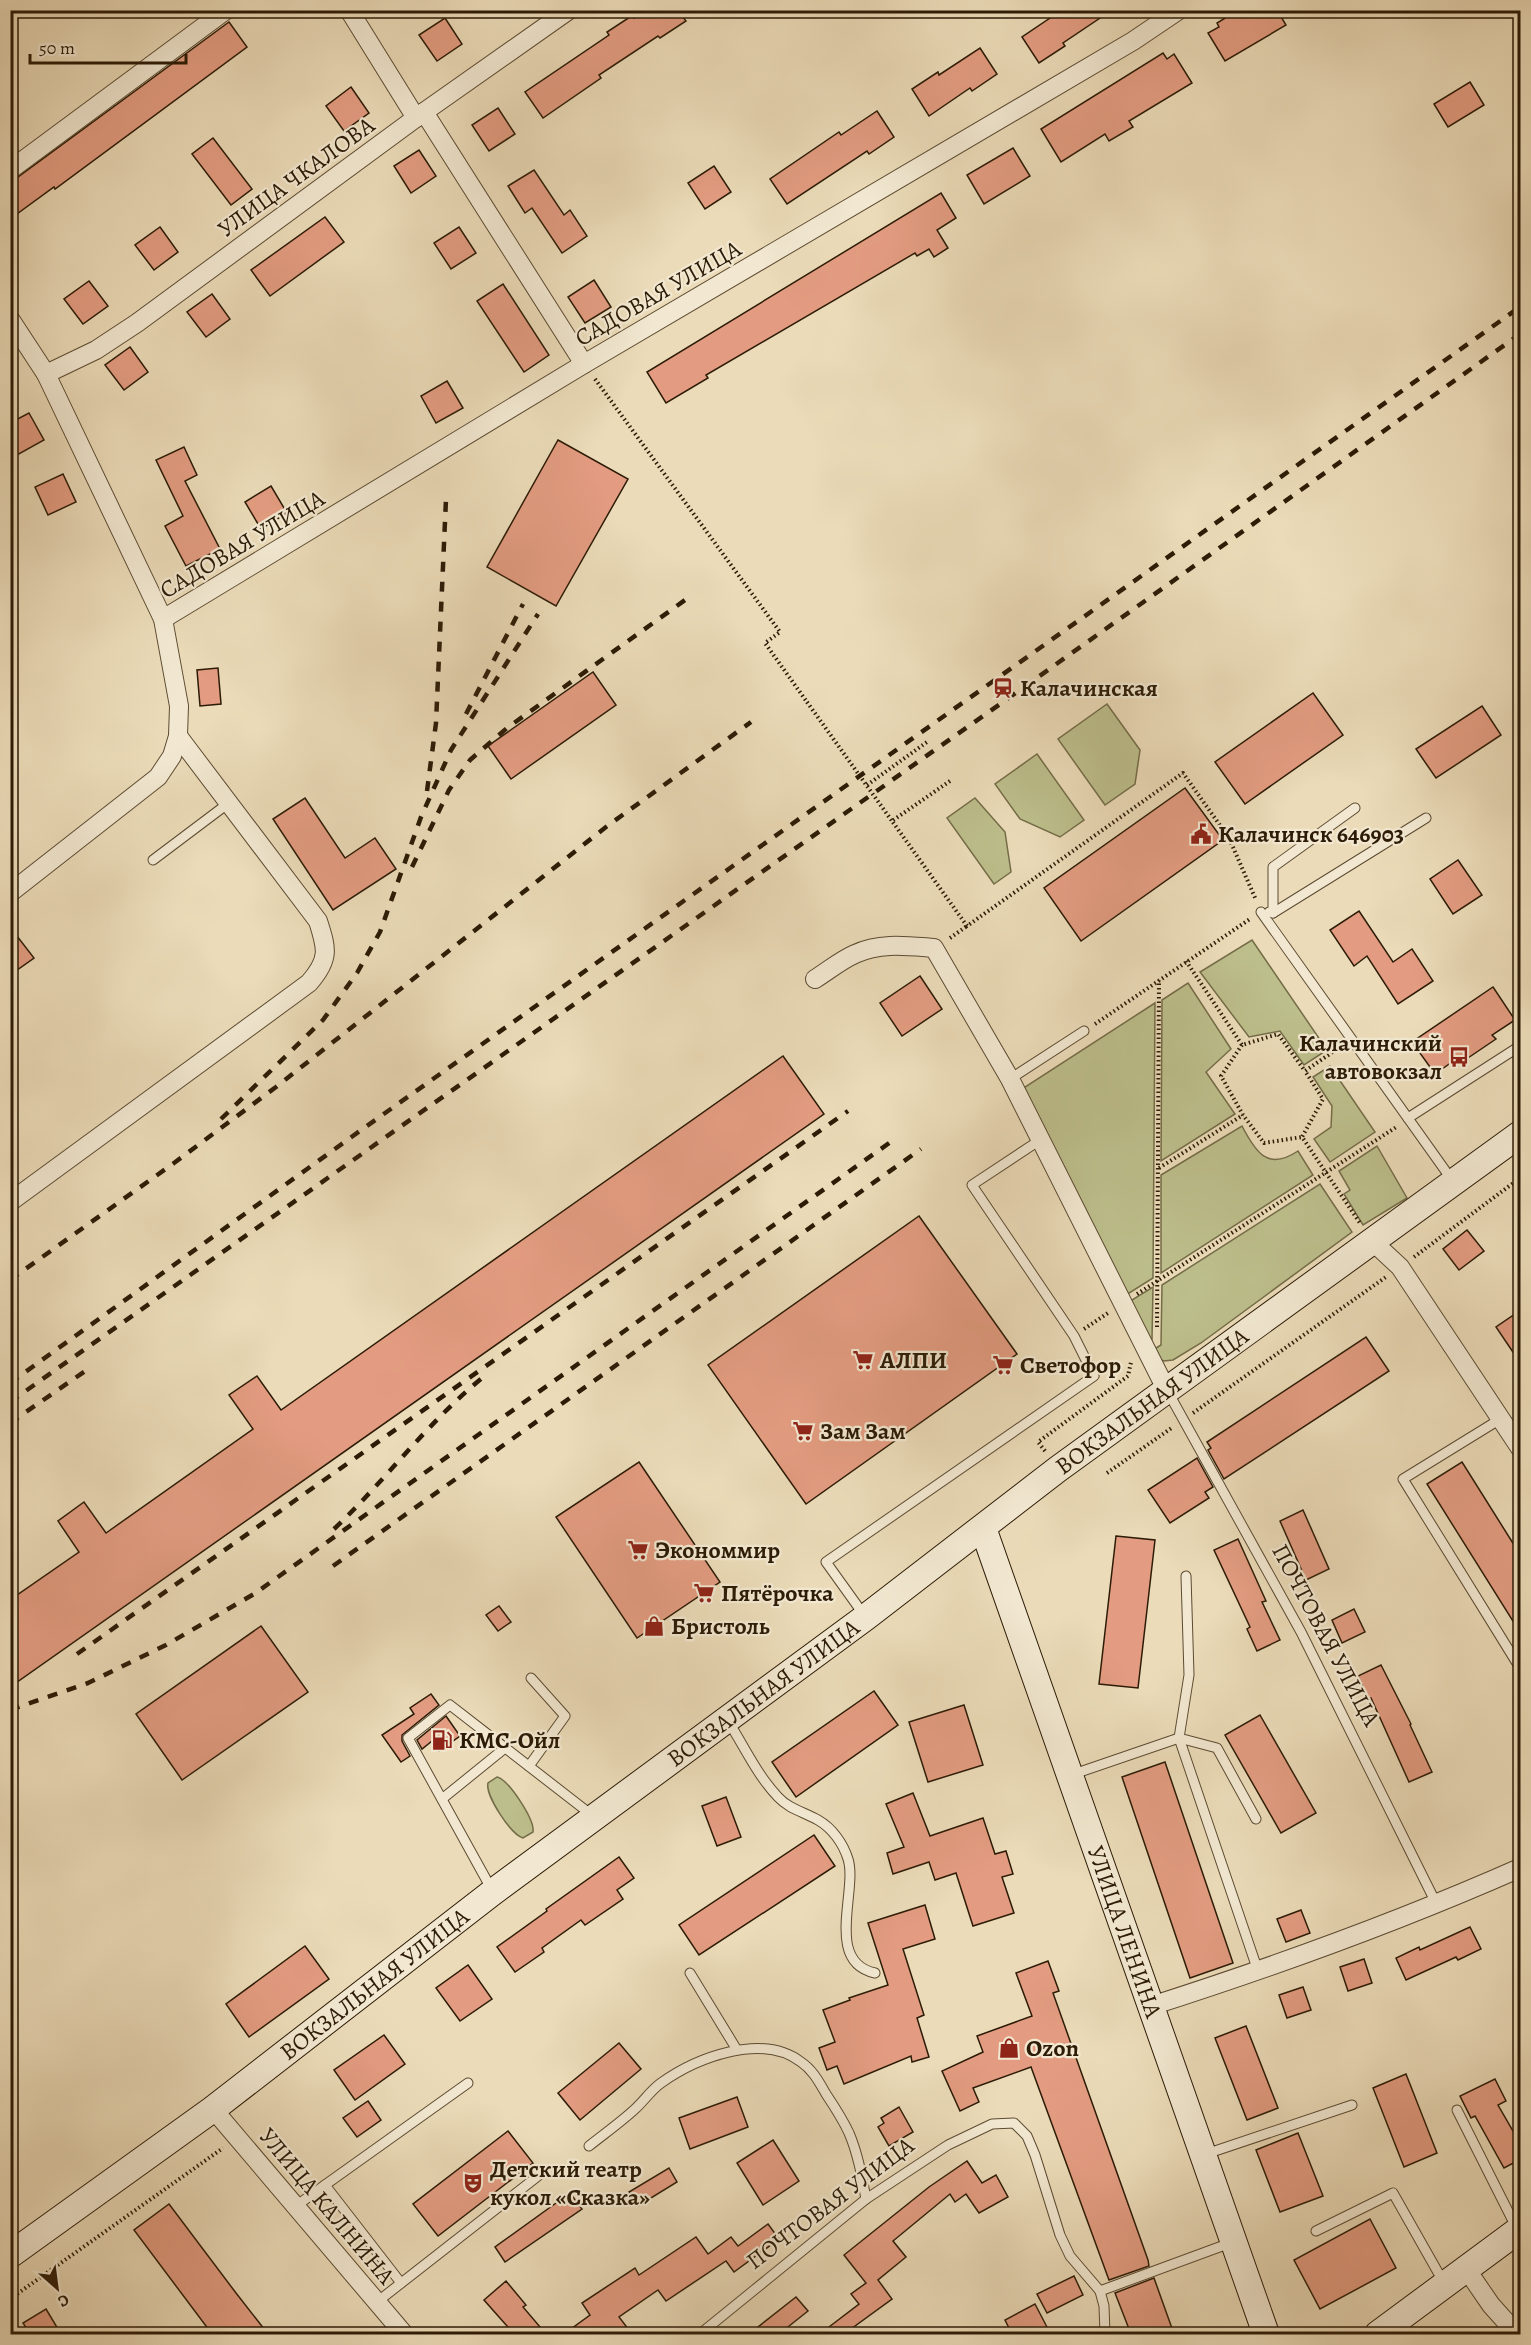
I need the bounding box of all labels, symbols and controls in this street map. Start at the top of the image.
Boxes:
scale bar [30,27,186,65]
text: 50 m [39,36,75,60]
street label: УЛИЦА ЧКАЛОВА [211,109,382,245]
street label: САДОВАЯ УЛИЦА [569,232,748,354]
street label: САДОВАЯ УЛИЦА [154,482,331,606]
place label: Калачинская [1020,672,1158,704]
station icon: Калачинская [991,676,1015,700]
place label: Калачинск 646903 [1218,818,1404,850]
public building icon: Калачинск 646903 [1189,822,1213,846]
place label: Калачинский автовокзал [1299,1027,1442,1087]
bus stop icon: Калачинский автовокзал [1447,1045,1471,1069]
street label: ВОКЗАЛЬНАЯ УЛИЦА [1049,1320,1256,1482]
place label: АЛПИ [879,1344,947,1376]
supermarket icon: АЛПИ [851,1348,875,1372]
place label: Светофор [1020,1349,1121,1381]
supermarket icon: Светофор [991,1353,1015,1377]
place label: Зам Зам [820,1415,906,1447]
supermarket icon: Зам Зам [791,1419,815,1443]
place label: Экономмир [655,1534,780,1566]
supermarket icon: Экономмир [626,1538,650,1562]
street label: ПОЧТОВАЯ УЛИЦА [1264,1538,1388,1733]
place label: Пятёрочка [721,1577,834,1609]
supermarket icon: Пятёрочка [692,1581,716,1605]
place label: Бристоль [671,1610,770,1642]
street label: ВОКЗАЛЬНАЯ УЛИЦА [661,1611,867,1774]
shop icon: Бристоль [642,1614,666,1638]
place label: КМС-Ойл [459,1724,560,1756]
fuel station icon: КМС-Ойл [430,1728,454,1752]
street label: УЛИЦА ЛЕНИНА [1080,1841,1170,2023]
street label: ВОКЗАЛЬНАЯ УЛИЦА [273,1900,476,2068]
place label: Ozon [1026,2032,1080,2064]
shop icon: Ozon [997,2036,1021,2060]
street label: УЛИЦА КАЛНИНА [252,2121,403,2292]
street label: ПОЧТОВАЯ УЛИЦА [740,2129,921,2277]
place label: Детский театр кукол «Сказка» [490,2153,650,2213]
theatre icon: Детский театр кукол «Сказка» [461,2171,485,2195]
north arrow [27,2258,87,2318]
text: С [54,2288,73,2312]

